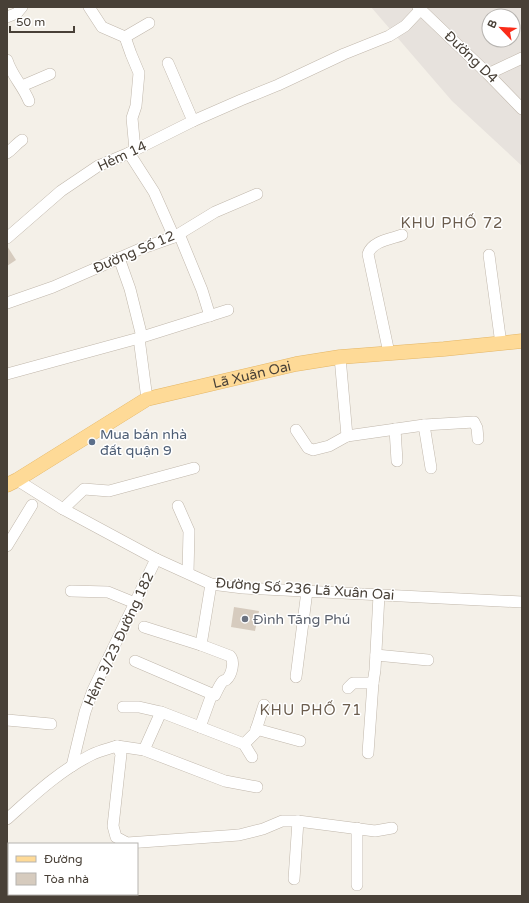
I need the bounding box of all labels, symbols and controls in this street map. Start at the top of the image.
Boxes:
scale bar [10,8,74,34]
north arrow [481,8,521,48]
text: 50 m [16,15,45,29]
text: B [485,17,500,30]
street label: Đường D4 [441,27,501,87]
street label: Hẻm 14 [95,137,150,175]
district label: KHU PHỐ 72 [401,213,503,232]
street label: Đường Số 12 [91,227,177,277]
street label: Lã Xuân Oai [211,357,293,392]
place label: Mua bán nhà đất quận 9 [100,426,187,459]
marker: Mua bán nhà đất quận 9 [87,437,97,447]
street label: Hẻm 3/23 Đường 182 [80,569,158,709]
street label: Đường Số 236 Lã Xuân Oai [215,574,395,604]
place label: Đình Tăng Phú [253,611,350,628]
marker: Đình Tăng Phú [240,614,250,624]
district label: KHU PHỐ 71 [260,700,362,719]
legend [8,843,138,895]
text: Đường [44,852,83,866]
text: Tòa nhà [44,872,89,886]

